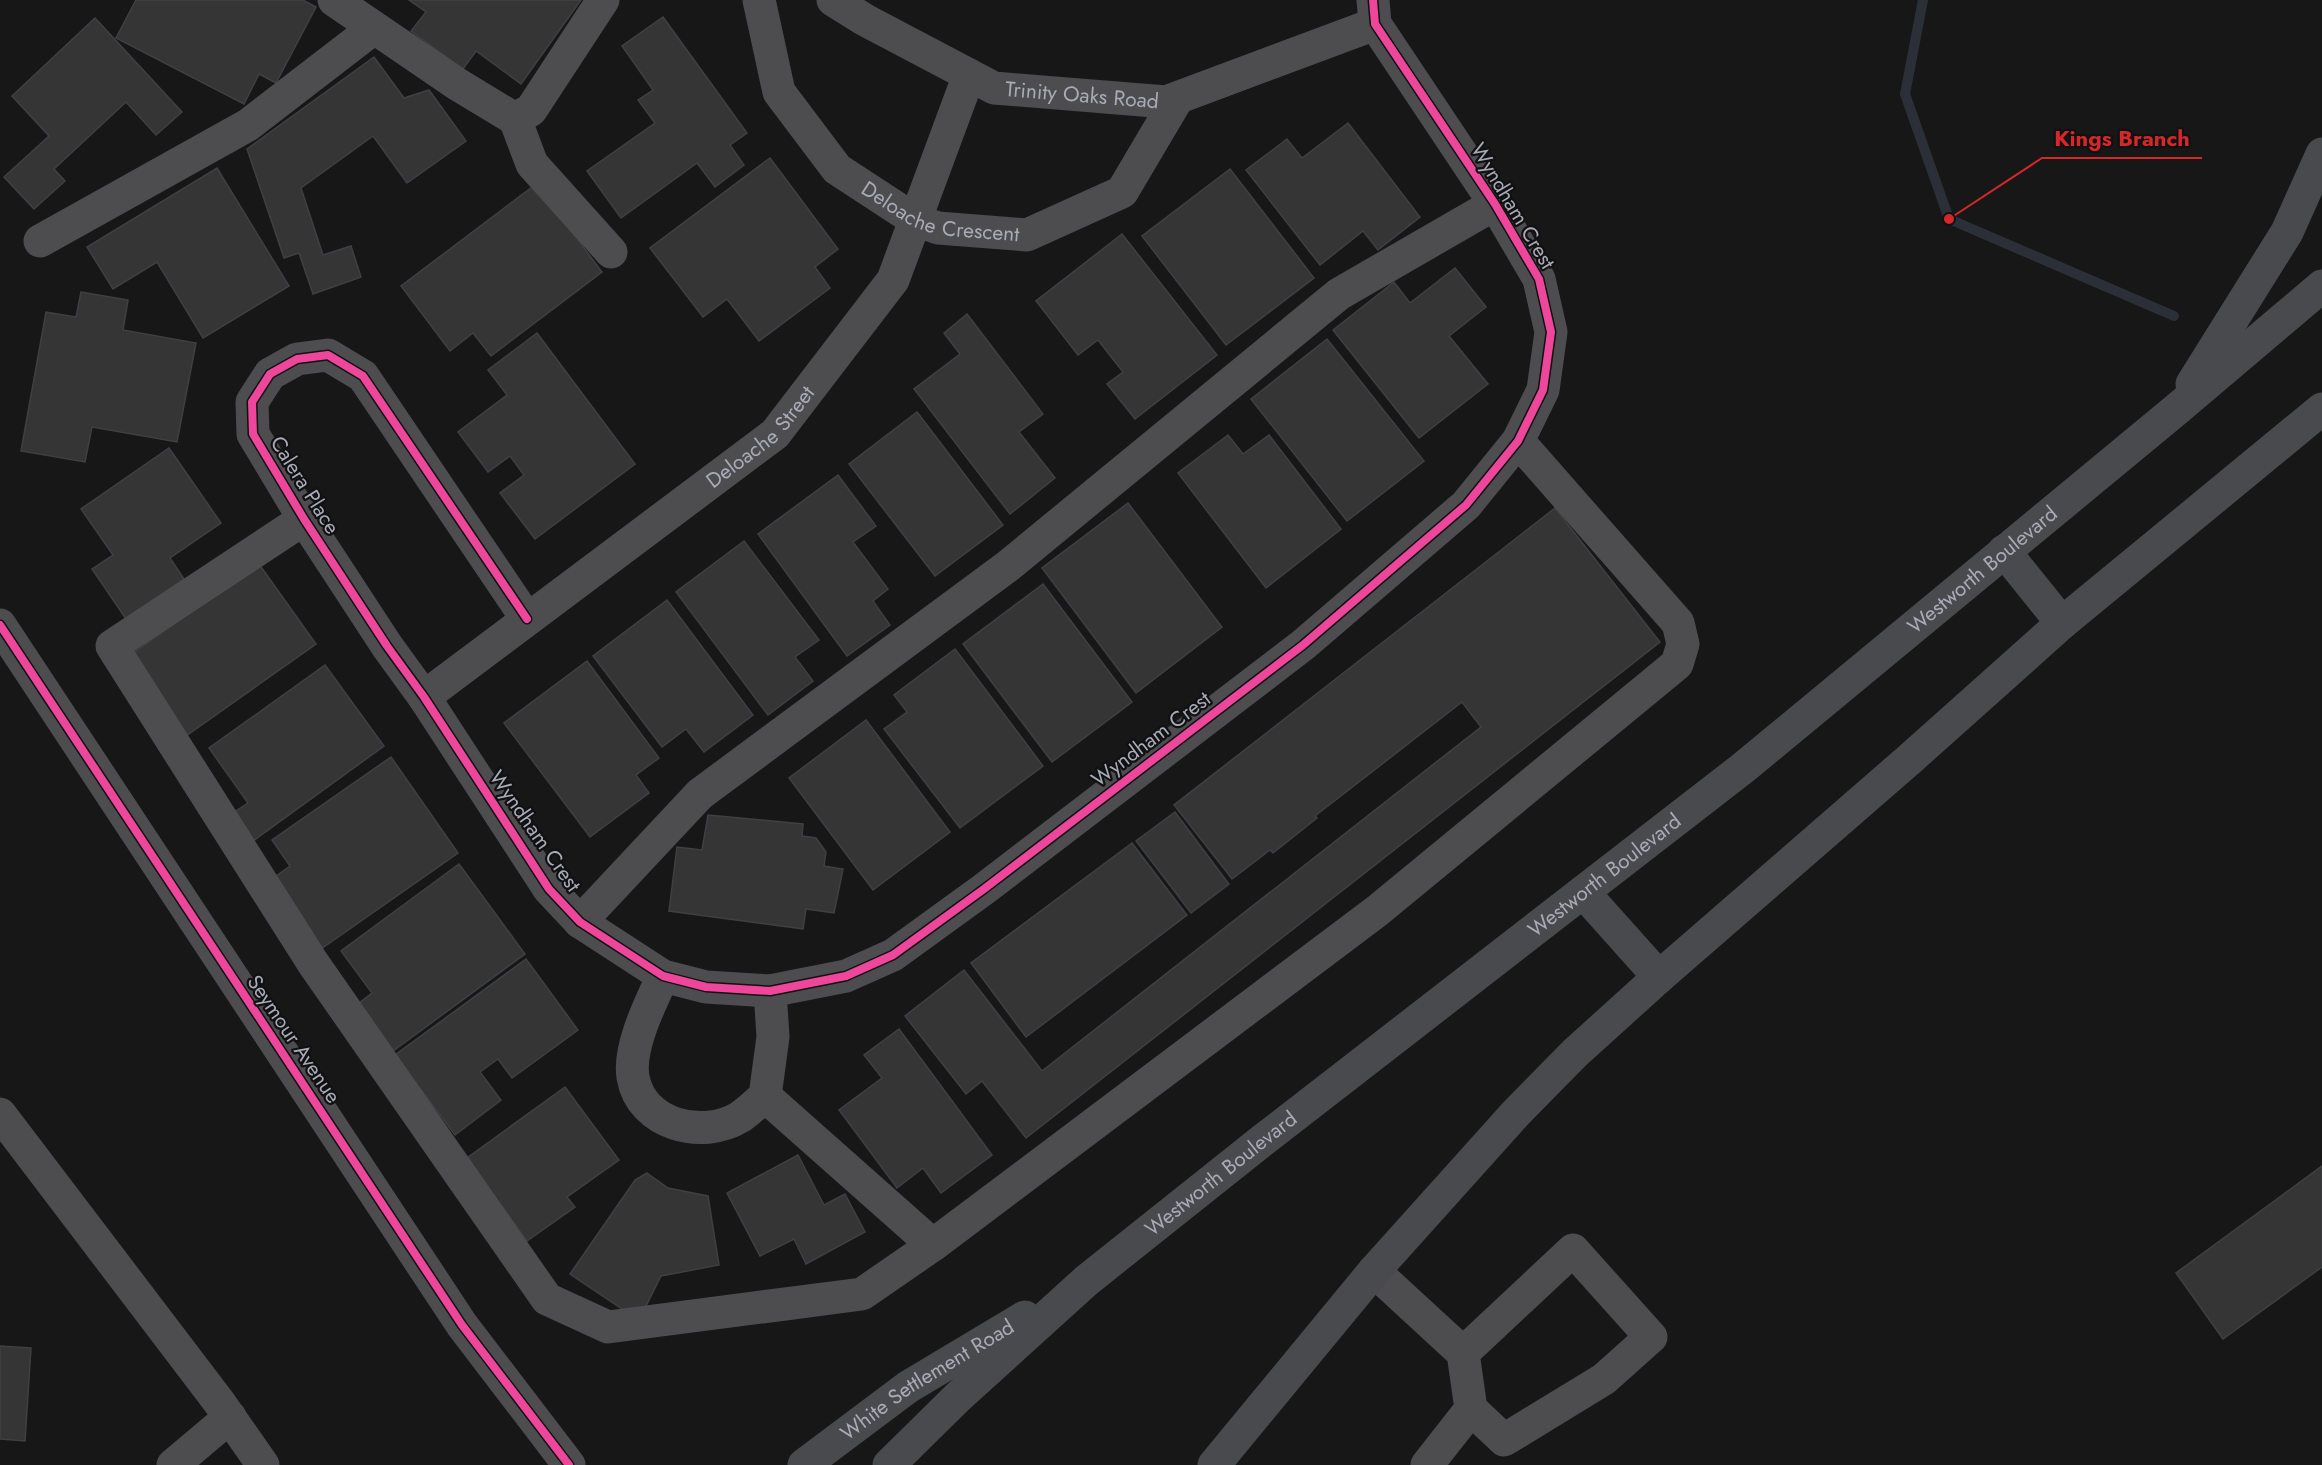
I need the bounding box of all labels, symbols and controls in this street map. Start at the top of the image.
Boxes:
street label: Trinity Oaks Road [1004,74,1160,116]
callout: Kings Branch [2042,118,2202,158]
text: Kings Branch [2054,122,2190,154]
street label: Wyndham Crest [1463,137,1563,275]
street label: Deloache Crescent [855,174,1020,249]
street label: Deloache Street [700,379,822,496]
street label: Calera Place [263,430,347,540]
street label: Westworth Boulevard [1901,499,2064,641]
street label: Wyndham Crest [1085,684,1217,794]
street label: Wyndham Crest [482,764,588,898]
street label: Westworth Boulevard [1522,806,1687,944]
street label: Seymour Avenue [240,969,348,1109]
street label: Westworth Boulevard [1139,1104,1303,1243]
street label: White Settlement Road [834,1312,1020,1448]

